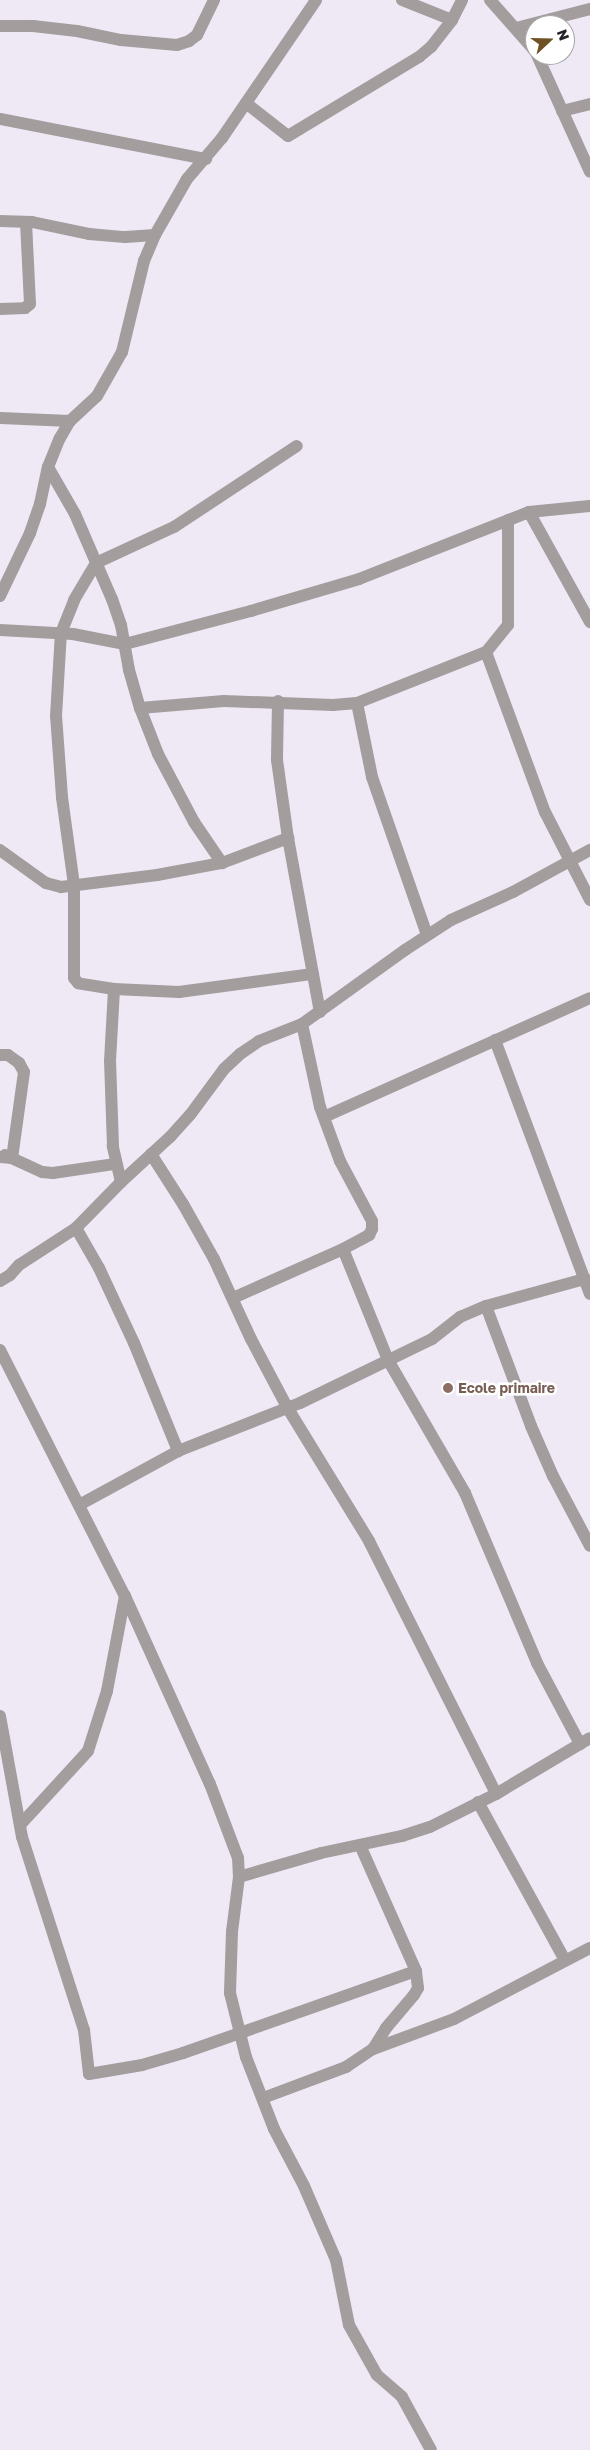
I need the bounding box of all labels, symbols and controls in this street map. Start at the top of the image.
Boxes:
north arrow [525,15,575,65]
text: N [554,27,573,43]
place label: Ecole primaire [458,1380,555,1396]
marker: Ecole primaire [442,1382,454,1394]

